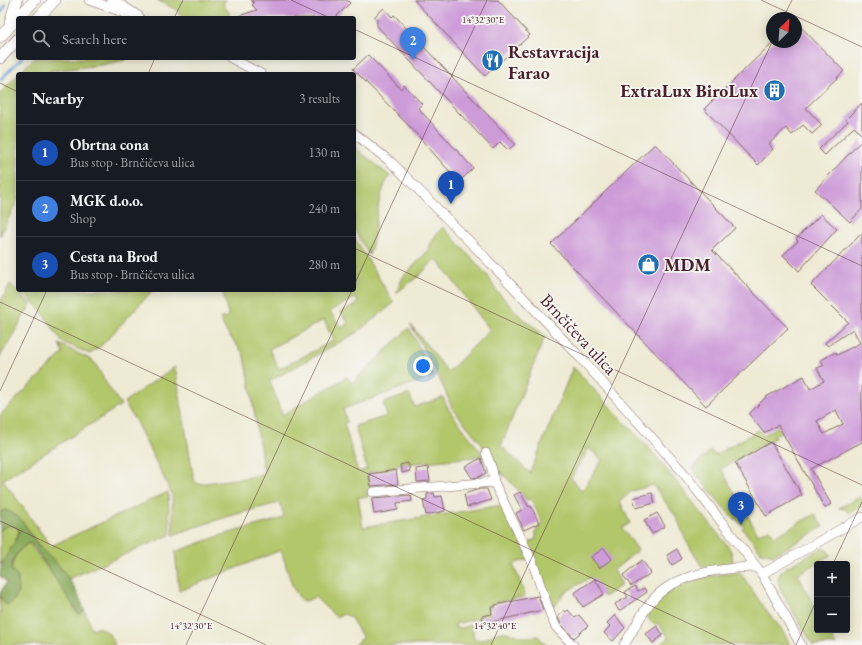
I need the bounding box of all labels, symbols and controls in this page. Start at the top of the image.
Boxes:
north arrow [766,12,802,48]
text: 14°32'30"E [462,13,505,26]
search box [16,16,356,60]
icon: search [30,27,52,49]
pin: 2 [400,27,426,60]
text: Search here [62,29,127,48]
place label: Restavracija Farao [508,40,599,84]
restaurant icon: Restavracija Farao [480,48,506,74]
building icon: ExtraLux BiroLux [761,77,787,103]
place label: ExtraLux BiroLux [620,79,758,102]
text: Nearby [32,87,84,109]
text: 3 results [299,90,340,107]
text: Obrtna cona [70,135,149,154]
text: 1 [42,144,48,161]
text: 130 m [309,144,340,161]
text: Bus stop · Brnčičeva ulica [70,154,195,171]
pin: 1 [438,171,464,204]
text: MGK d.o.o. [70,191,143,210]
text: 2 [42,200,48,217]
text: 240 m [309,200,340,217]
text: Shop [70,210,96,227]
text: Cesta na Brod [70,247,158,266]
shop icon: MDM [635,251,661,277]
place label: MDM [664,253,711,276]
text: 3 [42,256,48,273]
text: 280 m [309,256,340,273]
text: Bus stop · Brnčičeva ulica [70,266,195,283]
street label: Brnčičeva ulica [536,289,623,380]
your location [413,356,433,376]
pin: 3 [728,492,754,525]
map controls [814,561,850,633]
button: + [814,561,850,597]
button: − [814,597,850,633]
text: 14°32'30"E [170,619,213,632]
text: 14°32'40"E [474,619,517,632]

